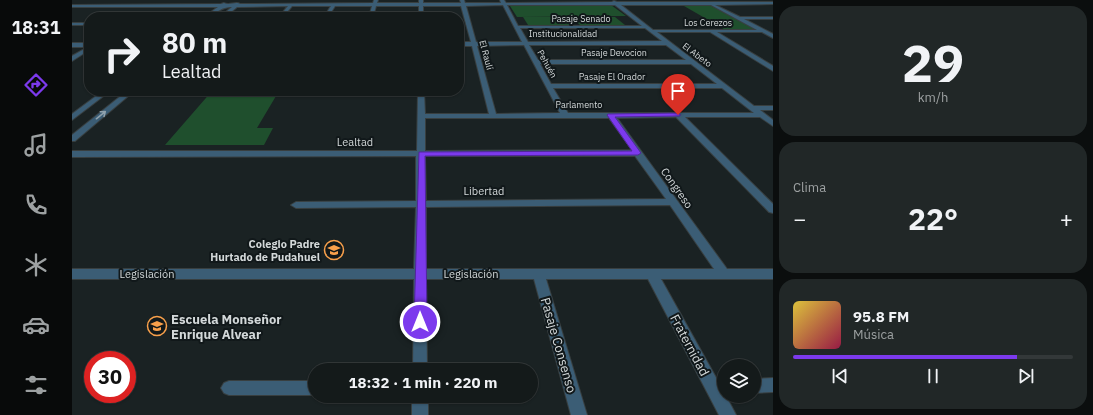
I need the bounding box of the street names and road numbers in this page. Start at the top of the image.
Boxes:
street label: Pasaje Senado [551,13,611,24]
street label: Los Cerezos [684,17,732,28]
street label: Institucionalidad [529,28,597,39]
street label: El Raulí [477,39,496,72]
street label: El Abeto [680,40,714,69]
street label: Pasaje Devocion [581,47,647,58]
street label: Pehuén [535,48,560,80]
street label: Pasaje El Orador [579,71,646,82]
street label: Parlamento [556,99,602,110]
street label: Lealtad [337,135,373,149]
street label: Congreso [658,165,696,211]
street label: Libertad [464,184,504,198]
street label: Legislación [120,267,174,281]
street label: Legislación [444,267,498,281]
street label: Pasaje Consenso [537,295,580,395]
street label: Fraternidad [666,311,713,379]

